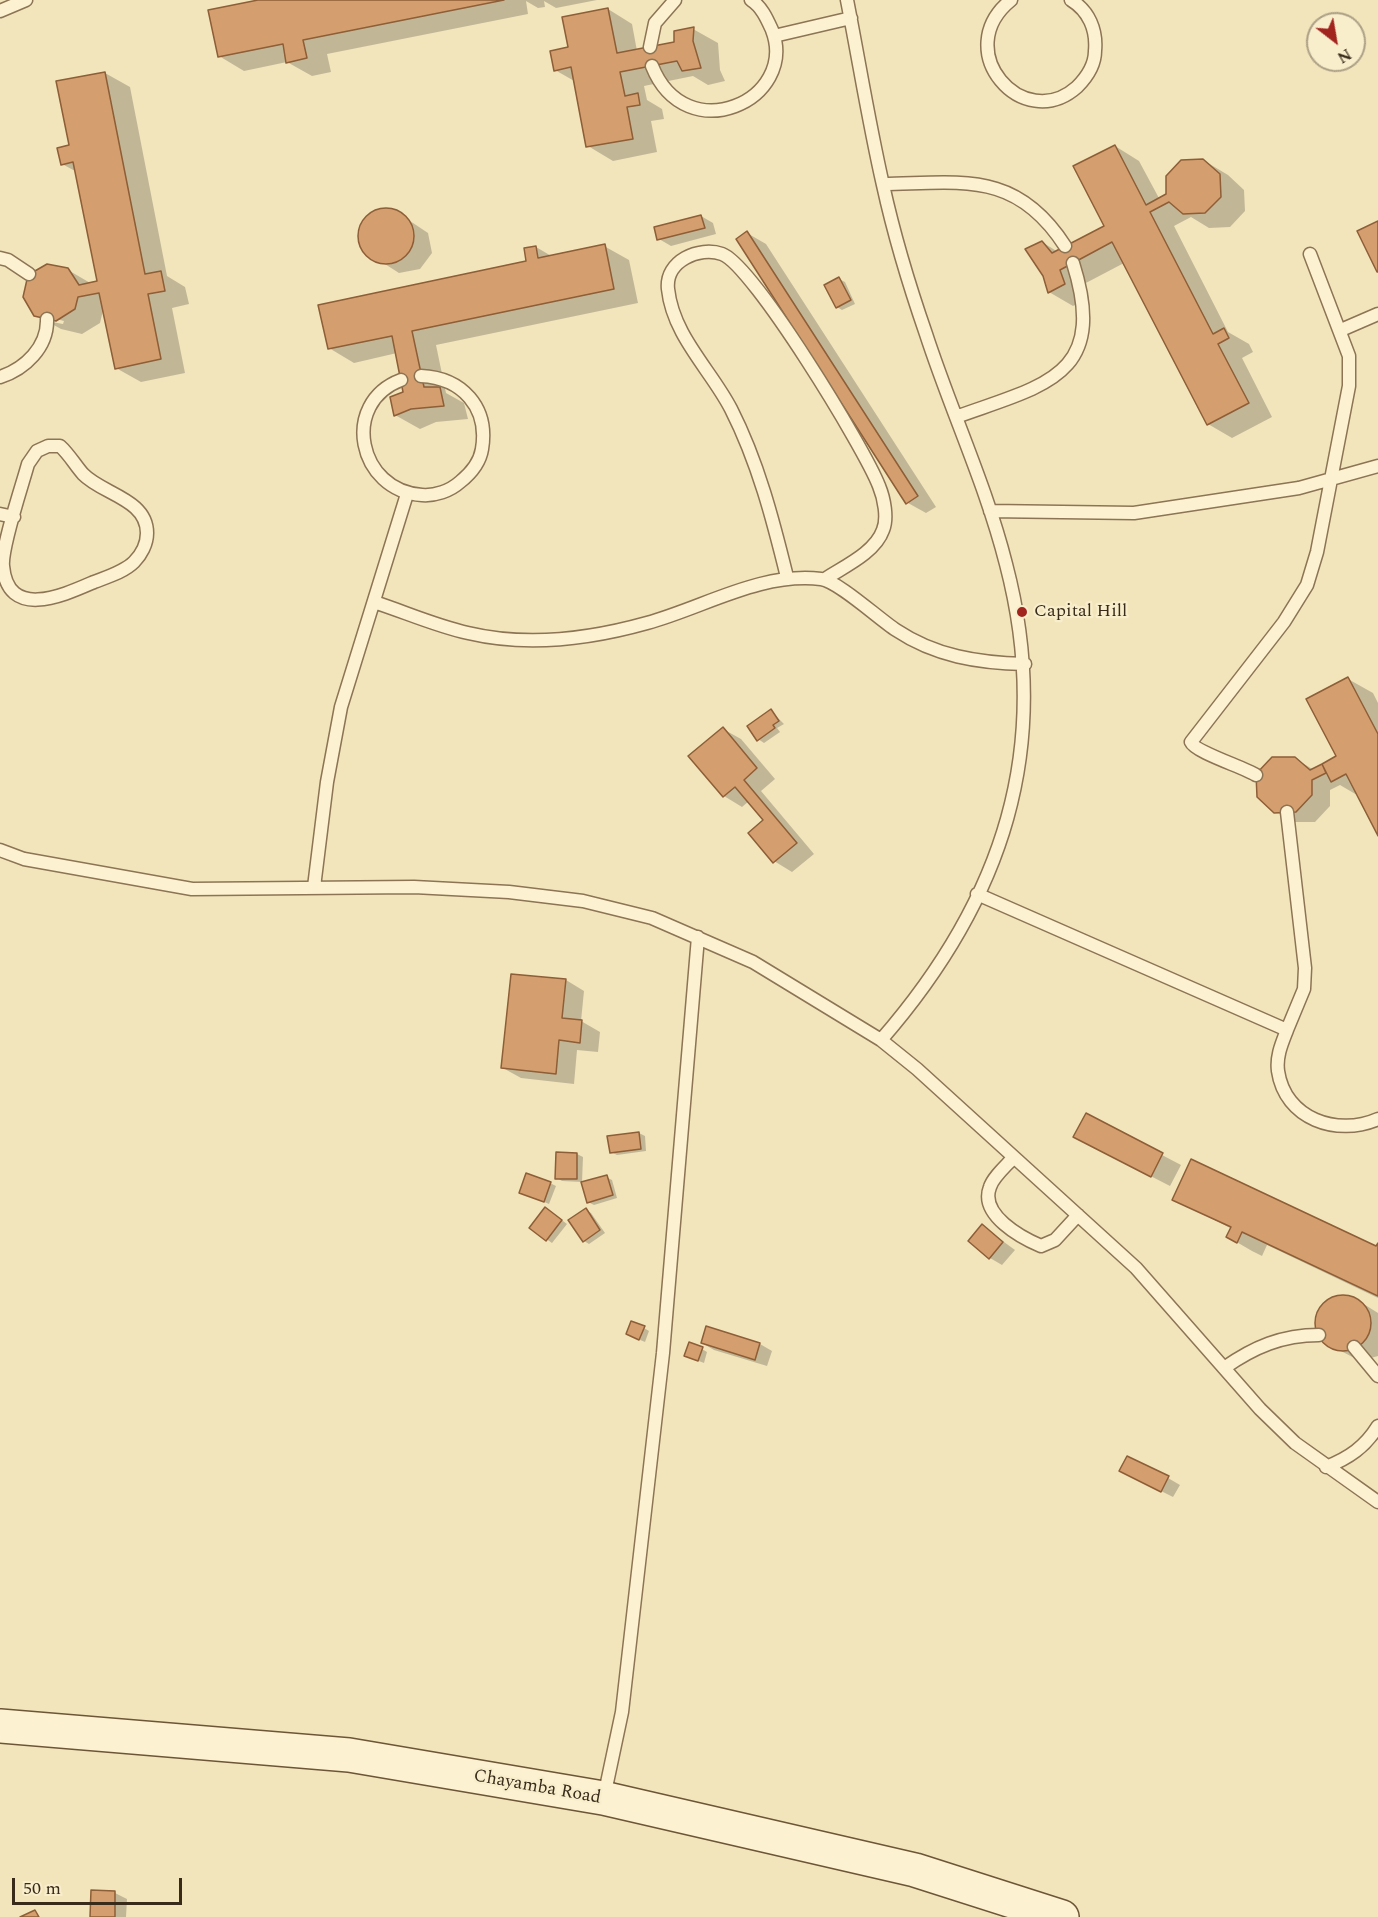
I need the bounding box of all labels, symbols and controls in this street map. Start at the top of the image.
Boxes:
north arrow [1306,12,1366,72]
text: N [1332,42,1356,69]
place label: Capital Hill [1034,601,1127,623]
marker: Capital Hill [1015,605,1029,619]
street label: Chayamba Road [472,1766,602,1810]
scale bar [15,1866,184,1904]
text: 50 m [23,1875,61,1902]

